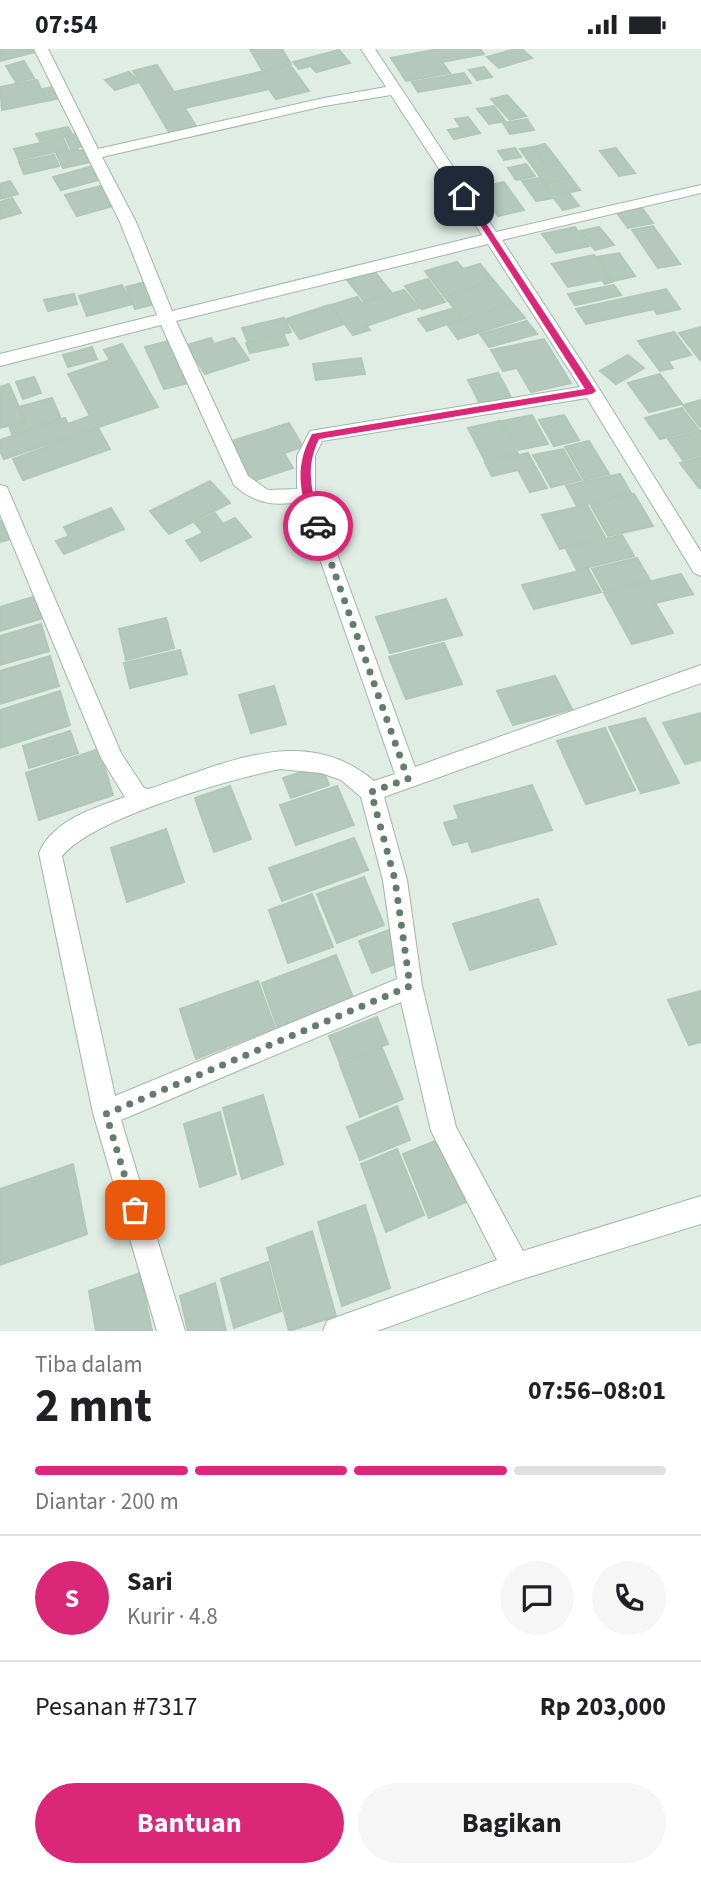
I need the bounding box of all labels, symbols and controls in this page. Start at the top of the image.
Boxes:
text: 07:54 [35,6,98,43]
pin [434,166,494,226]
icon: home [445,177,483,215]
courier [283,491,353,561]
icon: car [299,507,337,545]
pin [105,1180,165,1240]
icon: bag [116,1191,154,1229]
text: Tiba dalam [35,1348,142,1381]
text: 07:56–08:01 [528,1372,666,1409]
text: 2 mnt [35,1374,152,1439]
text: Diantar · 200 m [35,1485,179,1518]
button: chat [500,1561,574,1635]
button: phone [592,1561,666,1635]
text: Sari [127,1563,173,1600]
text: S [65,1580,79,1617]
text: Kurir · 4.8 [127,1600,218,1633]
text: Pesanan #7317 [35,1688,197,1725]
text: Rp 203,000 [540,1688,666,1725]
button: Bantuan [35,1783,344,1863]
button: Bagikan [358,1783,666,1863]

